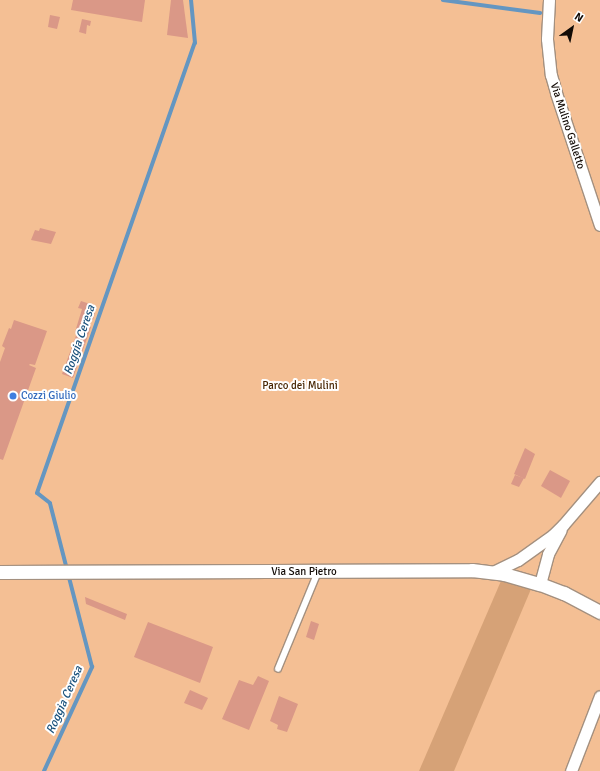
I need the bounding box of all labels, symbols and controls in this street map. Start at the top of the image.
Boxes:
north arrow [552,8,592,48]
text: N [572,10,586,25]
street label: Via Mulino Galletto [547,81,587,171]
water label: Roggia Ceresa [61,303,99,377]
park label: Parco dei Mulini [262,379,338,393]
place label: Cozzi Giulio [21,389,76,403]
marker: Cozzi Giulio [8,391,18,401]
street label: Via San Pietro [271,565,337,579]
water label: Roggia Ceresa [44,664,86,736]

